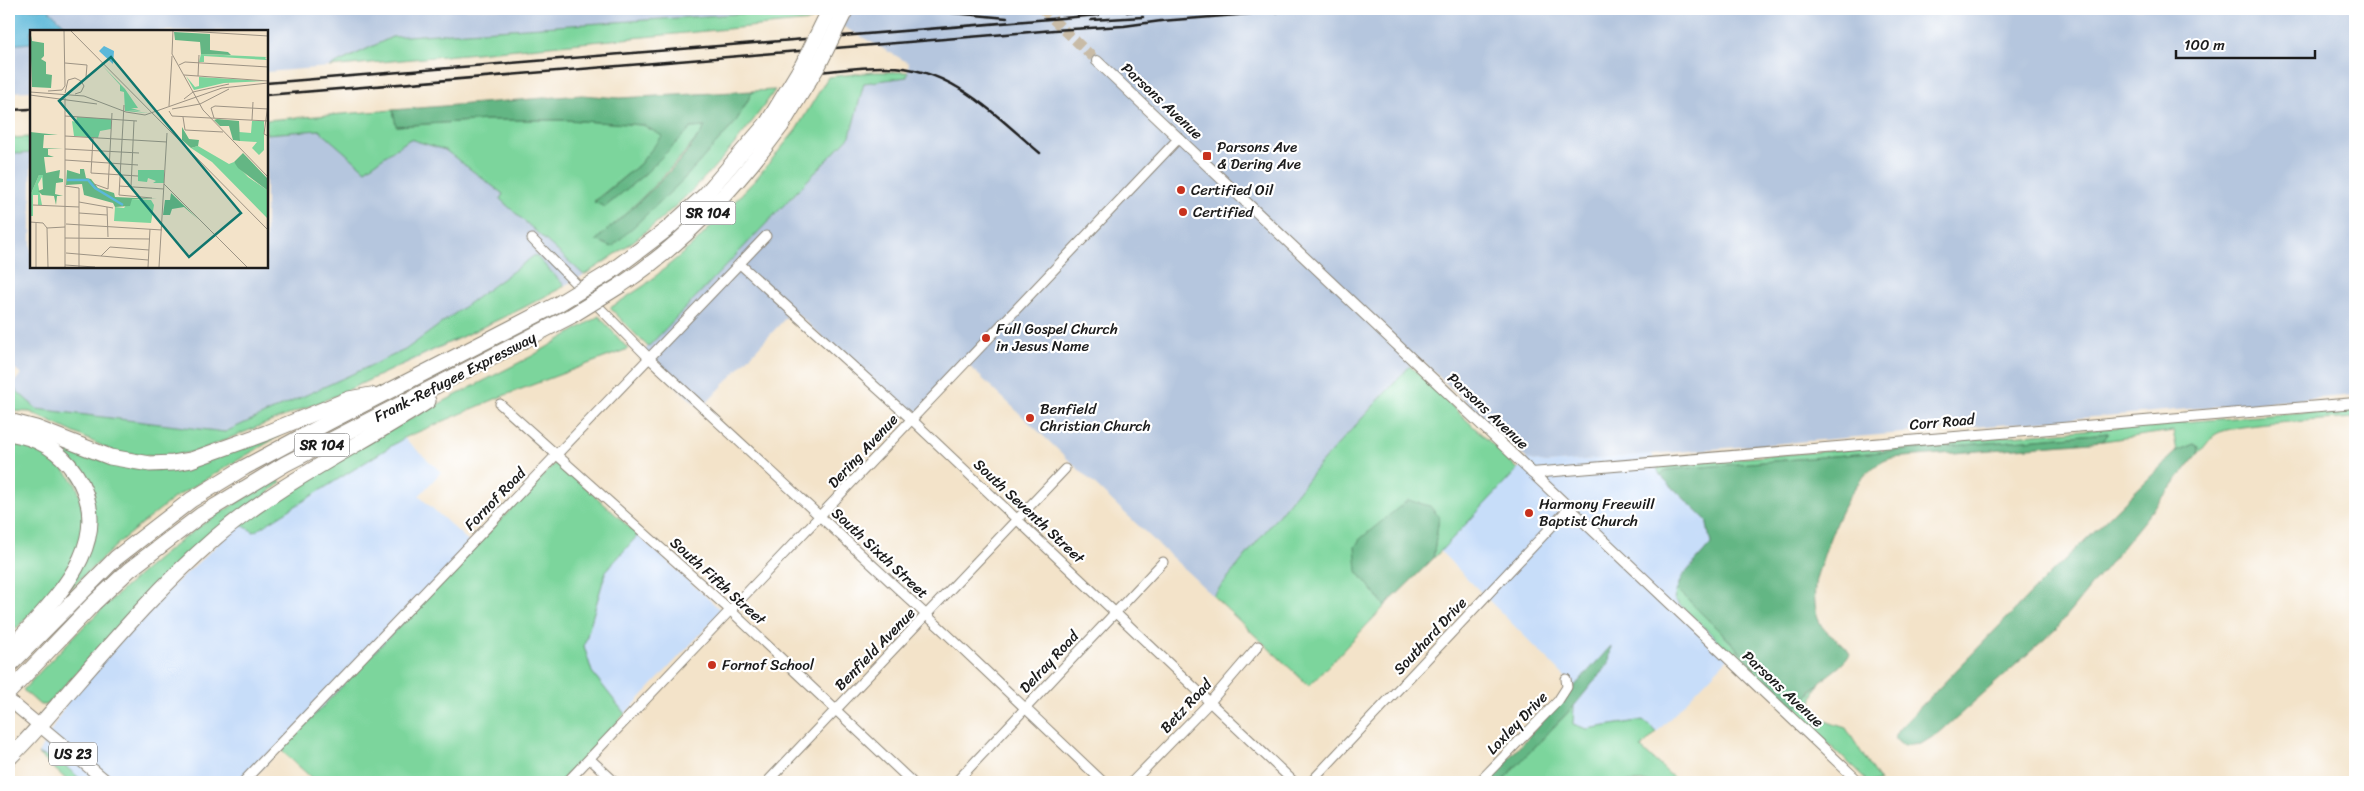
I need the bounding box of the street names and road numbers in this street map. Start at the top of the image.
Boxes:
street label: Parsons Avenue [1115,56,1209,146]
road number: SR 104 [680,202,736,224]
street label: Frank-Refugee Expressway [369,325,541,429]
street label: Parsons Avenue [1441,366,1535,456]
street label: Corr Road [1908,406,1977,438]
street label: Dering Avenue [821,407,905,494]
road number: SR 104 [294,434,350,456]
street label: South Seventh Street [967,452,1091,571]
street label: Fornof Road [458,460,533,537]
street label: South Sixth Street [825,501,935,605]
street label: South Fifth Street [664,530,773,632]
street label: Southard Drive [1387,591,1473,681]
street label: Benfield Avenue [828,601,922,697]
street label: Delray Road [1013,624,1086,699]
street label: Parsons Avenue [1736,644,1830,734]
street label: Betz Road [1154,672,1219,739]
street label: Loxley Drive [1480,685,1554,761]
road number: US 23 [49,742,97,766]

